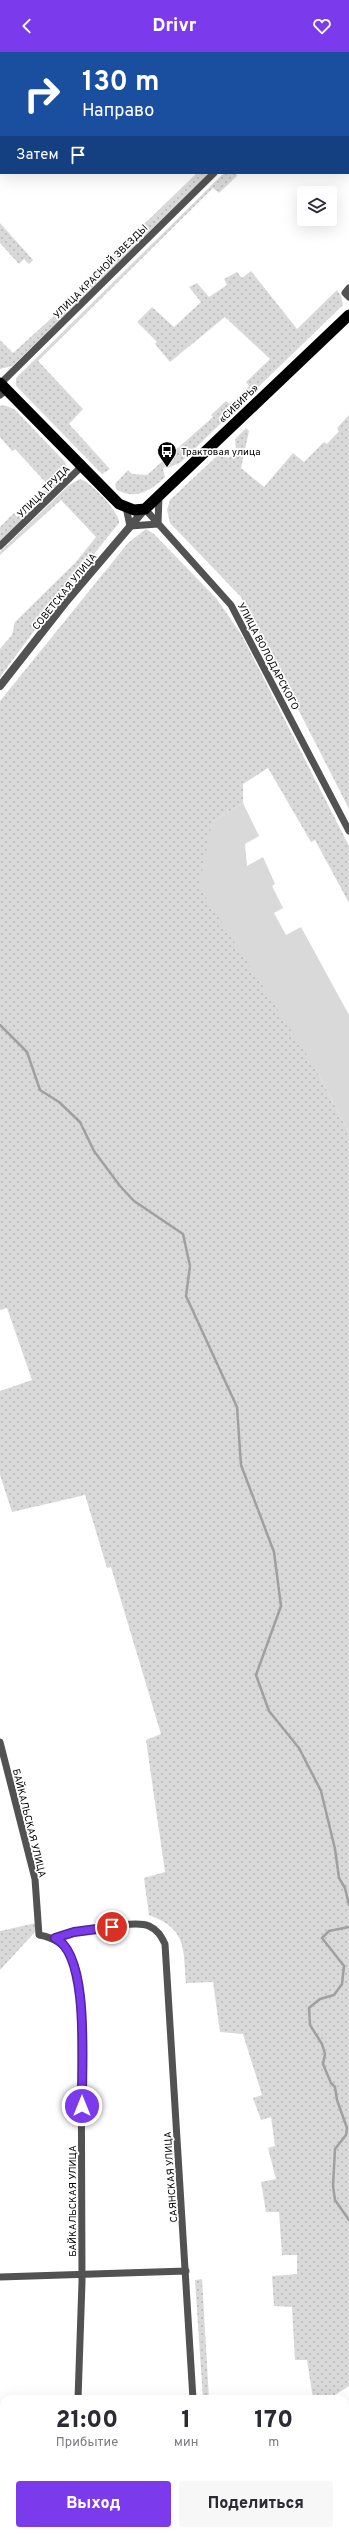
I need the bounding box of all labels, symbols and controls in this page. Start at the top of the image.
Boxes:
icon: back [16,15,38,37]
text: Drivr [153,15,196,38]
icon: heart [311,15,333,37]
text: 130 m [82,65,160,101]
icon: right [16,68,68,120]
text: Направо [82,100,154,123]
icon: arrive [67,144,89,166]
text: Затем [16,146,59,165]
map controls [297,186,337,226]
button: layers [297,186,337,226]
street label: УЛИЦА КРАСНОЙ ЗВЕЗДЫ [51,222,151,322]
street label: «СИБИРЬ» [216,382,262,426]
bus stop icon: Трактовая улица [156,440,178,468]
place label: Трактовая улица [181,446,261,459]
street label: УЛИЦА ТРУДА [15,463,73,521]
street label: СОВЕТСКАЯ УЛИЦА [30,551,100,633]
street label: УЛИЦА ВОЛОДАРСКОГО [234,601,301,713]
street label: БАЙКАЛЬСКАЯ УЛИЦА [9,1768,48,1879]
pin [95,1910,129,1944]
icon: arrive [101,1916,123,1938]
position arrow [61,2085,103,2127]
street label: САЯНСКАЯ УЛИЦА [162,2131,181,2223]
street label: БАЙКАЛЬСКАЯ УЛИЦА [67,2145,80,2257]
text: 21:00 [56,2406,118,2436]
text: 1 [181,2406,191,2436]
text: 170 [254,2406,293,2436]
text: Прибытие [56,2435,118,2451]
text: мин [174,2435,198,2451]
text: m [268,2435,279,2451]
button: Выход [16,2481,171,2527]
button: Поделиться [179,2481,333,2527]

